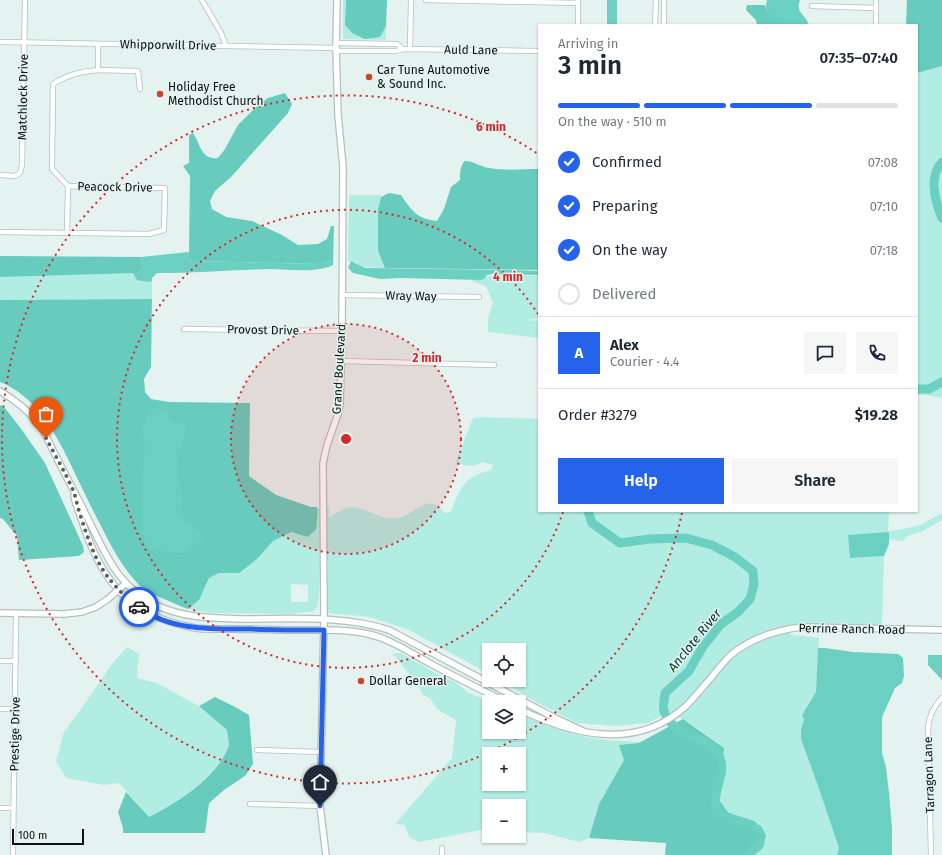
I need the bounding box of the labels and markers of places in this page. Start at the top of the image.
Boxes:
place label: Car Tune Automotive & Sound Inc. [377,63,490,91]
marker: Car Tune Automotive & Sound Inc. [364,72,374,82]
place label: Holiday Free Methodist Church [168,80,264,108]
marker: Holiday Free Methodist Church [155,89,165,99]
pin [29,397,63,438]
centre of rings [339,432,353,446]
place label: Dollar General [369,674,447,688]
marker: Dollar General [356,676,366,686]
pin [303,765,337,806]

